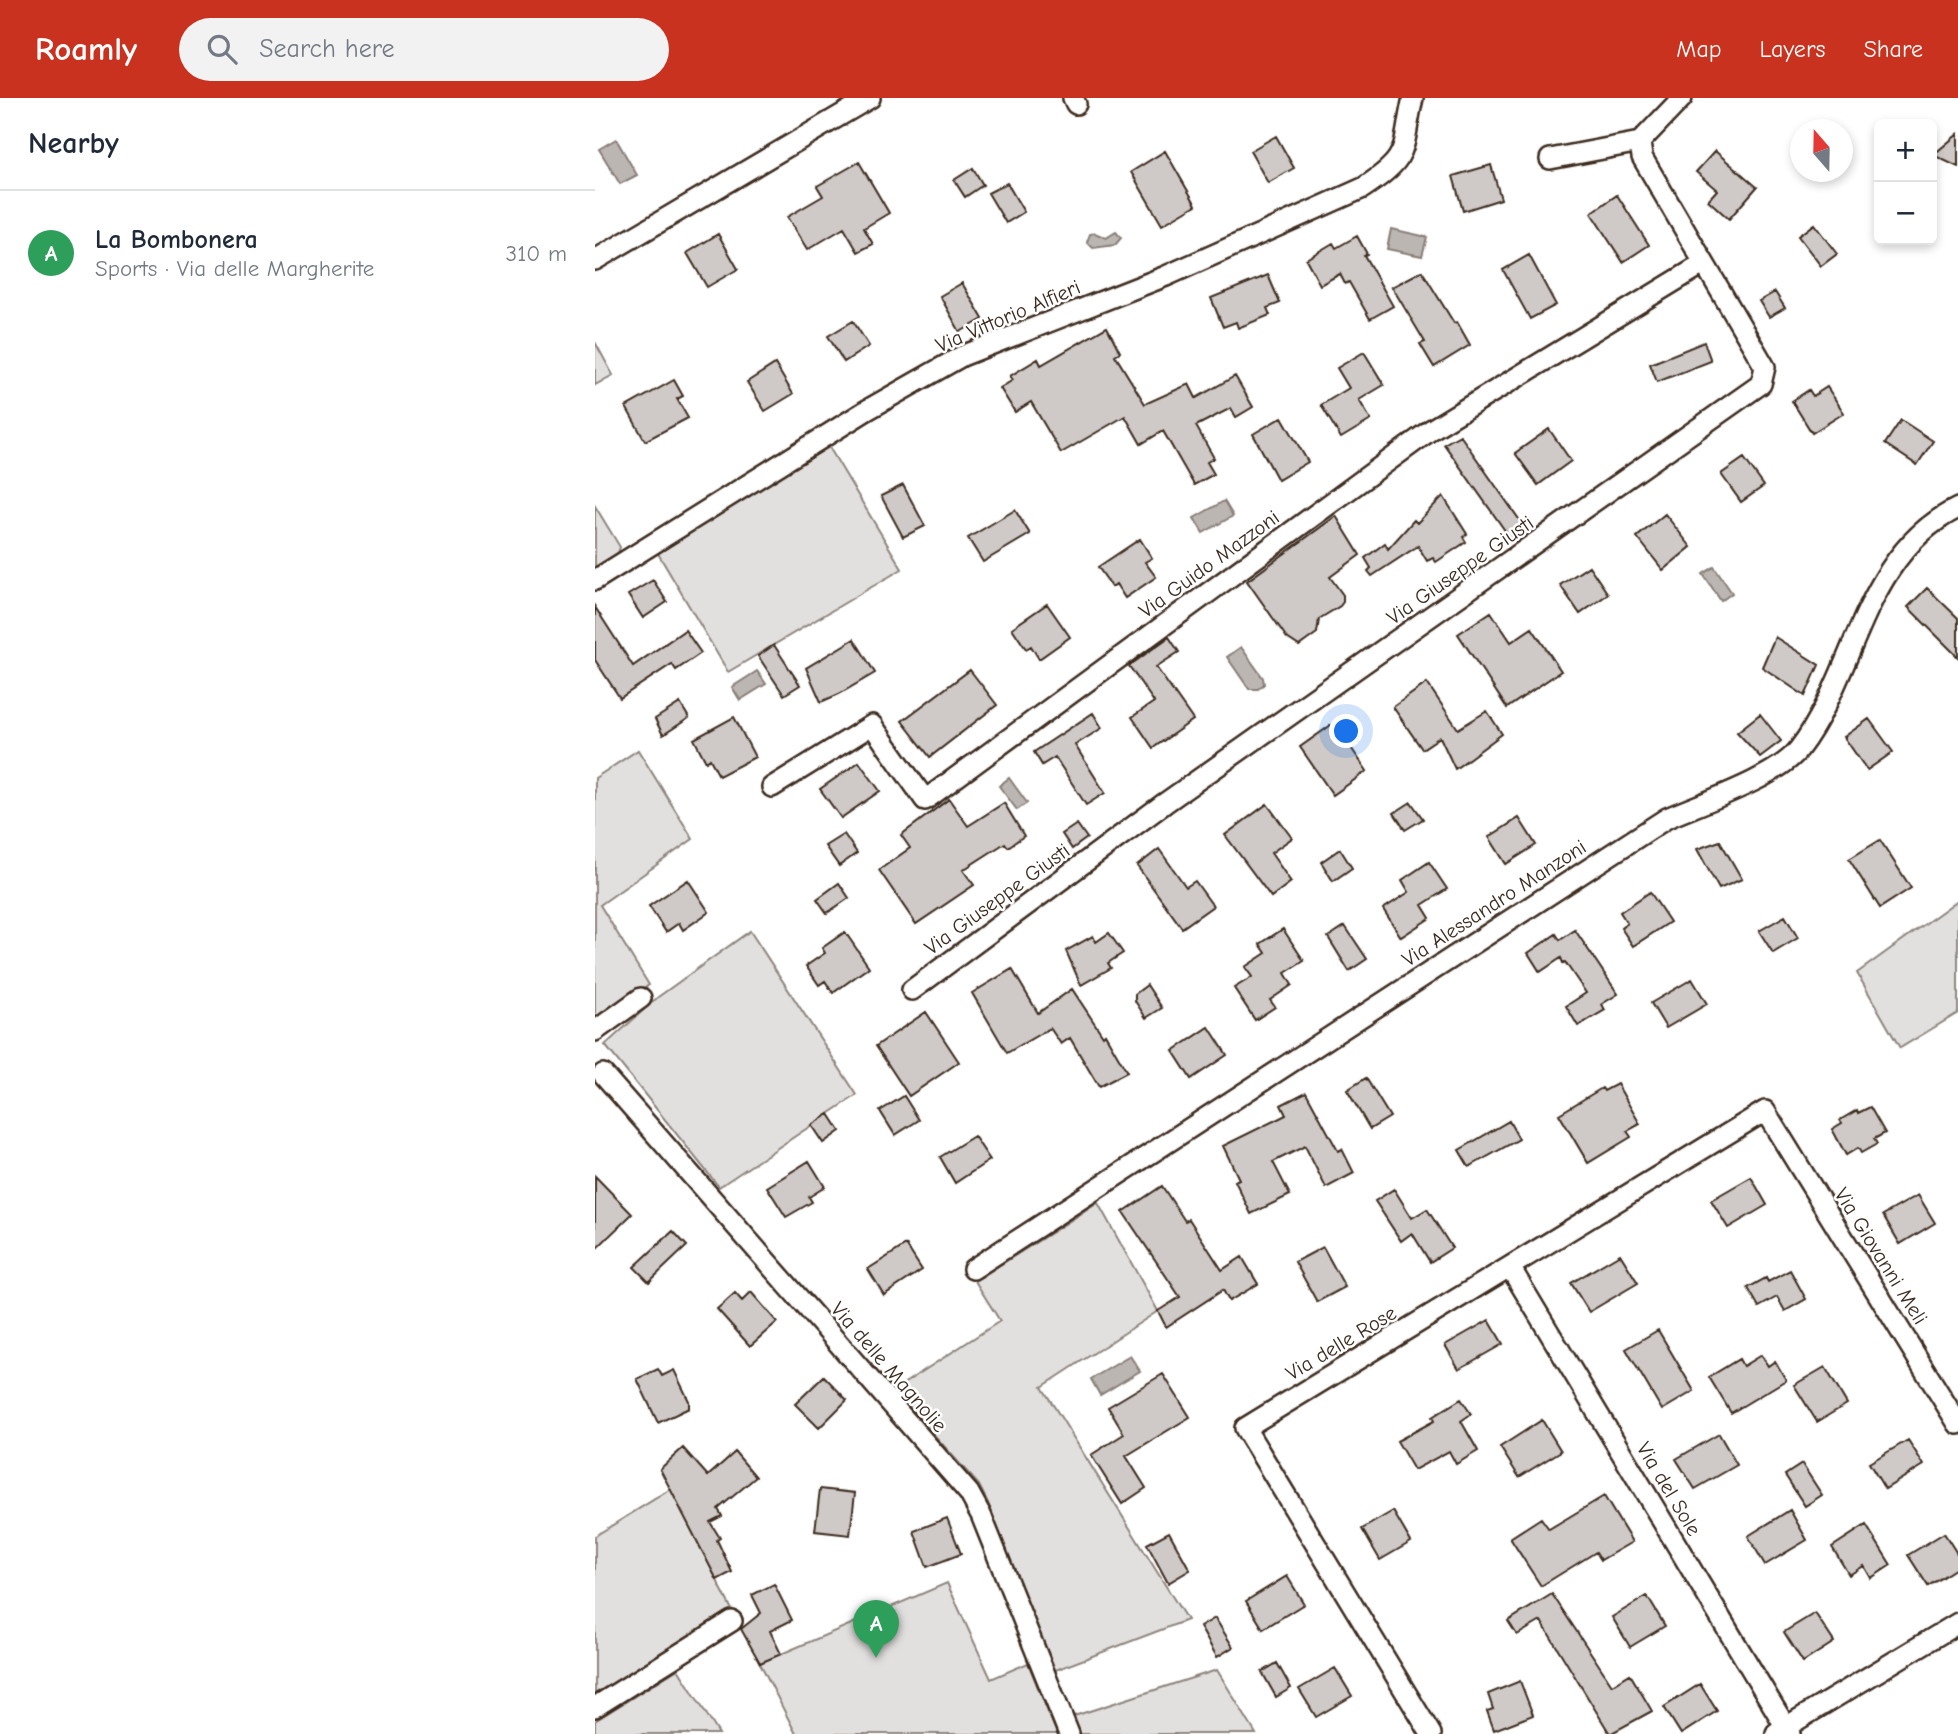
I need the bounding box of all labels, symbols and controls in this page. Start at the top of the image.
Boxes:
search box [179,18,669,81]
text: Roamly [35,30,137,68]
icon: search [203,30,241,68]
text: Search here [259,34,395,64]
text: Map [1676,35,1722,63]
text: Layers [1760,35,1825,63]
text: Share [1863,35,1923,63]
north arrow [1790,119,1853,182]
map controls [1874,119,1937,245]
button: + [1874,119,1937,182]
text: Nearby [28,126,119,161]
button: − [1874,182,1937,245]
text: La Bombonera [95,225,258,255]
text: A [45,240,57,267]
text: 310 m [506,240,567,267]
text: Sports · Via delle Margherite [95,255,374,282]
street label: Via Vittorio Alfieri [932,275,1084,357]
street label: Via Guido Mazzoni [1134,505,1284,623]
street label: Via Giuseppe Giusti [1382,510,1538,630]
your location [1329,714,1363,748]
street label: Via Alessandro Manzoni [1398,835,1590,971]
street label: Via Giuseppe Giusti [920,838,1074,960]
street label: Via Giovanni Meli [1829,1183,1933,1329]
street label: Via delle Magnolie [826,1297,952,1437]
street label: Via delle Rose [1281,1301,1401,1385]
street label: Via del Sole [1632,1438,1706,1540]
pin: A [853,1600,899,1658]

